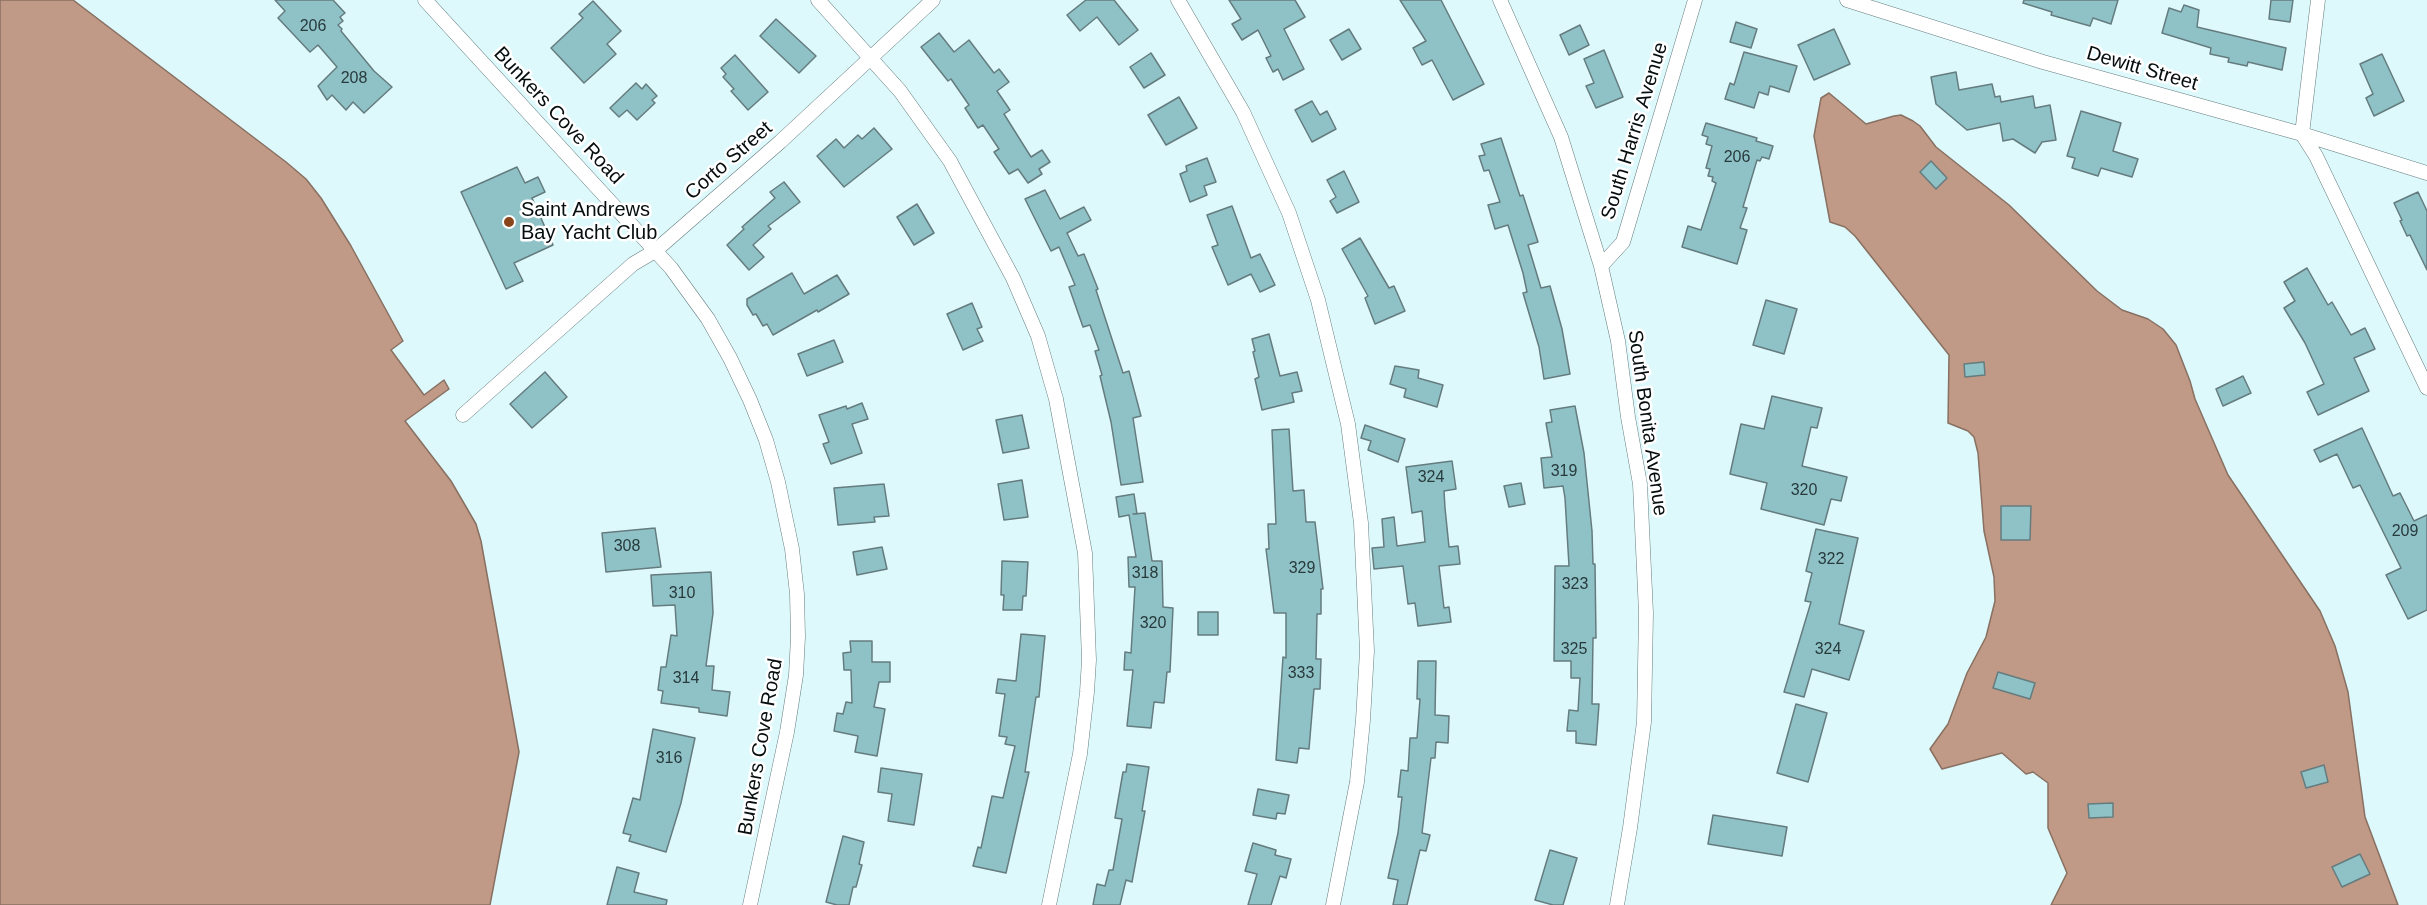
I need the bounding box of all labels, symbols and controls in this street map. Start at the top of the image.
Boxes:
house number: 206 [300,17,326,37]
street label: South Harris Avenue [1597,39,1673,223]
street label: Bunkers Cove Road [488,42,628,190]
street label: Dewitt Street [2084,42,2200,96]
house number: 208 [341,69,367,89]
street label: Corto Street [680,117,778,205]
house number: 206 [1724,148,1750,168]
place label: Saint Andrews Bay Yacht Club [521,198,657,245]
marker: Saint Andrews Bay Yacht Club [502,215,516,229]
street label: South Bonita Avenue [1622,328,1672,518]
house number: 319 [1551,462,1577,482]
house number: 324 [1418,468,1444,488]
house number: 320 [1791,481,1817,501]
house number: 209 [2392,522,2418,542]
house number: 308 [614,537,640,557]
house number: 322 [1818,550,1844,570]
house number: 329 [1289,559,1315,579]
house number: 318 [1132,564,1158,584]
house number: 323 [1562,575,1588,595]
house number: 310 [669,584,695,604]
house number: 320 [1140,614,1166,634]
house number: 325 [1561,640,1587,660]
house number: 324 [1815,640,1841,660]
street label: Bunkers Cove Road [734,657,788,837]
house number: 333 [1288,664,1314,684]
house number: 314 [673,669,699,689]
house number: 316 [656,749,682,769]

